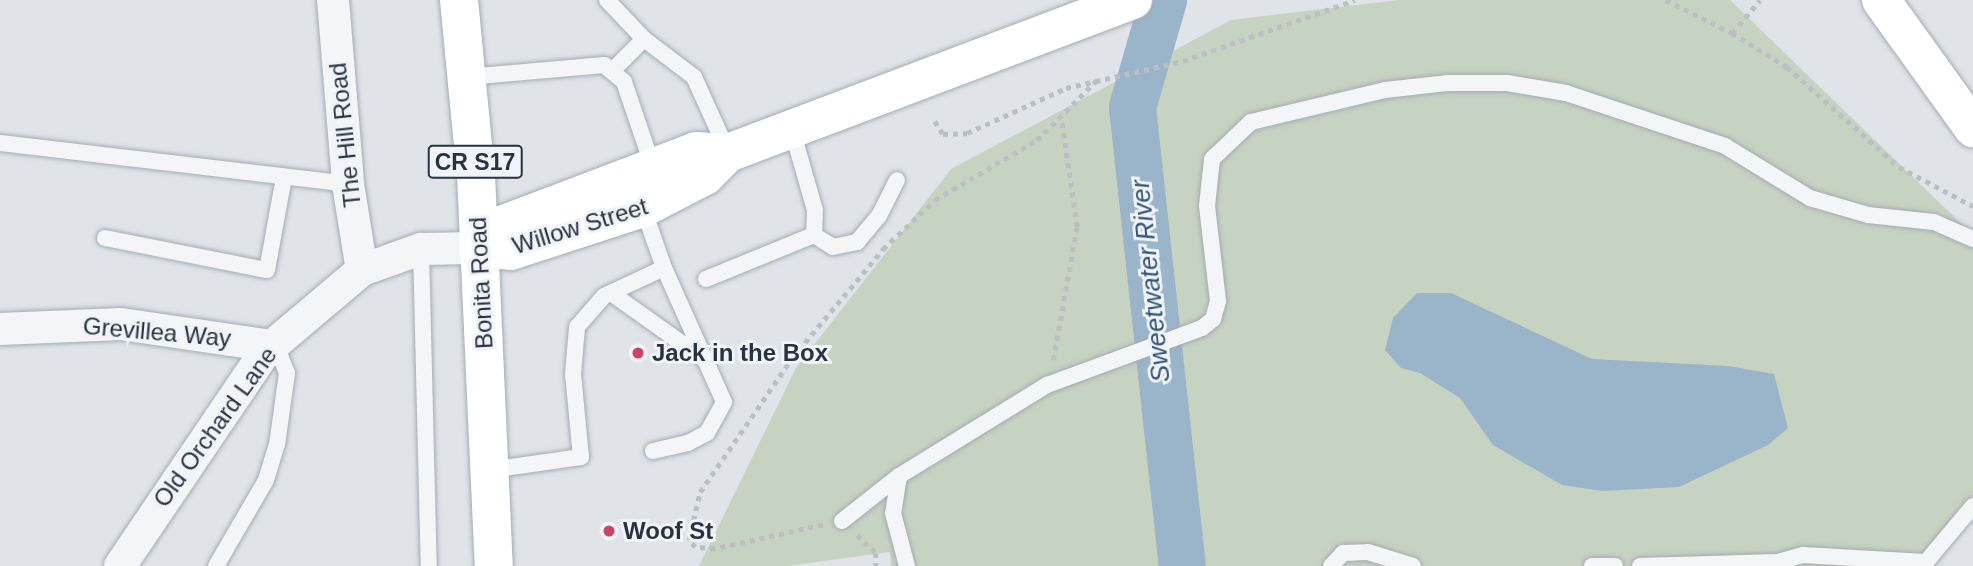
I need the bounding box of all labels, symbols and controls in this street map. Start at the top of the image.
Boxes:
street label: The Hill Road [323,61,367,209]
road number: CR S17 [426,142,524,182]
water label: Sweetwater River [1125,178,1177,384]
street label: Willow Street [509,192,651,260]
street label: Bonita Road [463,216,499,350]
street label: Grevillea Way [82,311,232,353]
place label: Jack in the Box [652,339,828,367]
street label: Old Orchard Lane [147,341,283,513]
marker: Jack in the Box [630,345,646,361]
place label: Woof St [623,517,713,545]
marker: Woof St [601,523,617,539]

